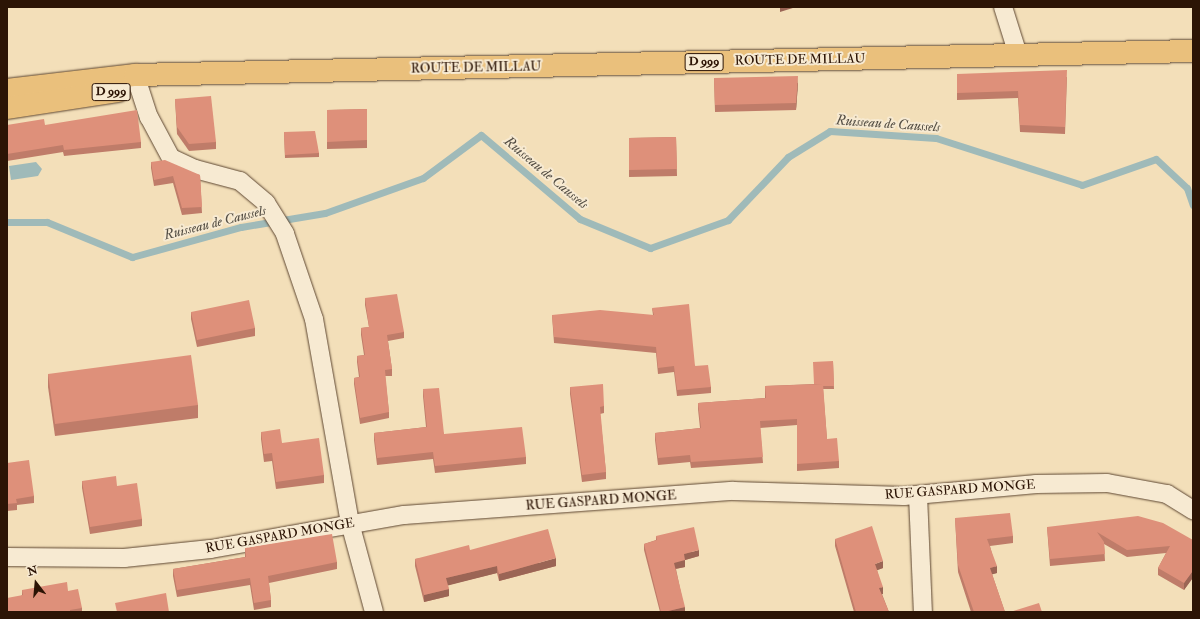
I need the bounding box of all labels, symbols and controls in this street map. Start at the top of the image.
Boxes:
street label: ROUTE DE MILLAU [735,51,865,69]
road number: D 999 [684,52,724,72]
street label: ROUTE DE MILLAU [411,59,541,77]
road number: D 999 [91,82,131,102]
water label: Ruisseau de Caussels [835,112,941,136]
water label: Ruisseau de Caussels [501,133,591,213]
water label: Ruisseau de Caussels [162,202,268,244]
street label: RUE GASPARD MONGE [884,477,1036,503]
street label: RUE GASPARD MONGE [525,488,677,514]
street label: RUE GASPARD MONGE [204,515,356,557]
north arrow [16,563,56,603]
text: N [26,563,39,579]

